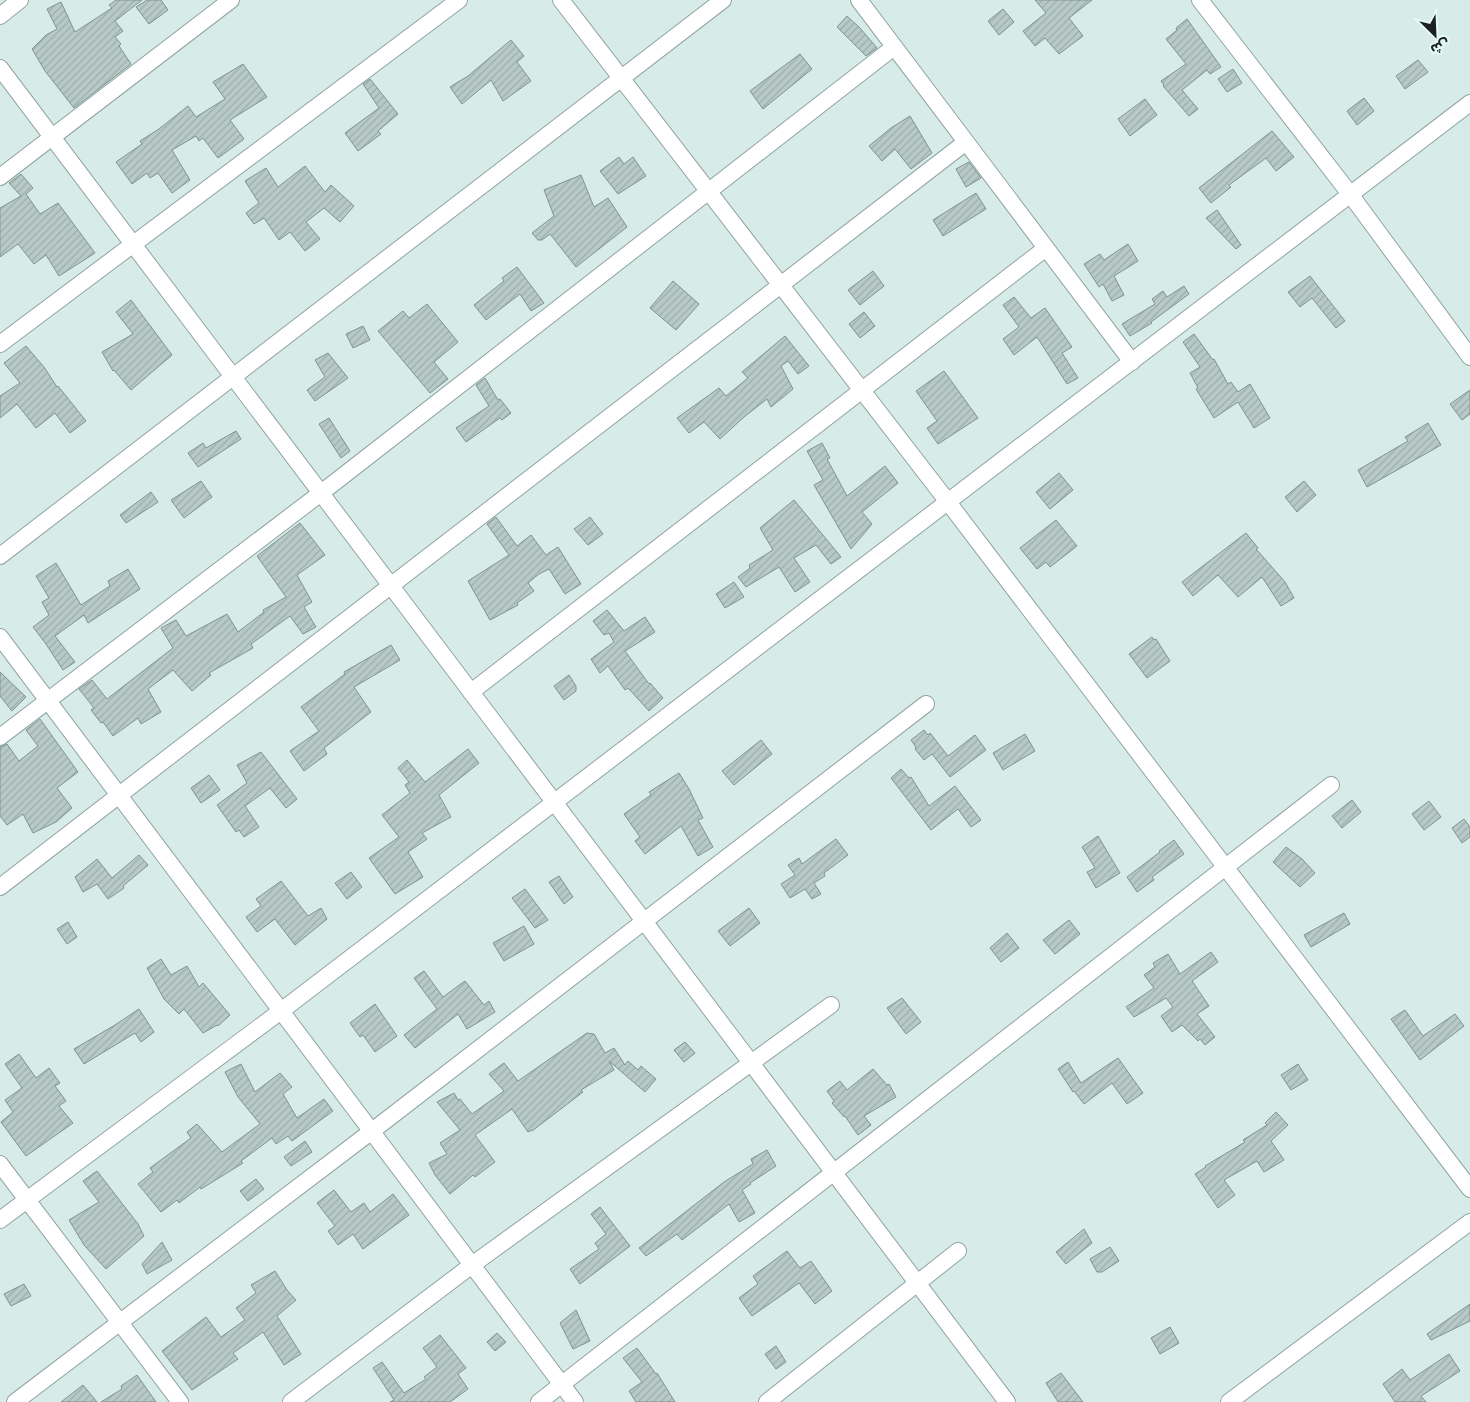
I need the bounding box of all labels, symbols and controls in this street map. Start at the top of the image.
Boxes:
north arrow [1410,10,1460,60]
text: ش [1425,29,1455,64]

